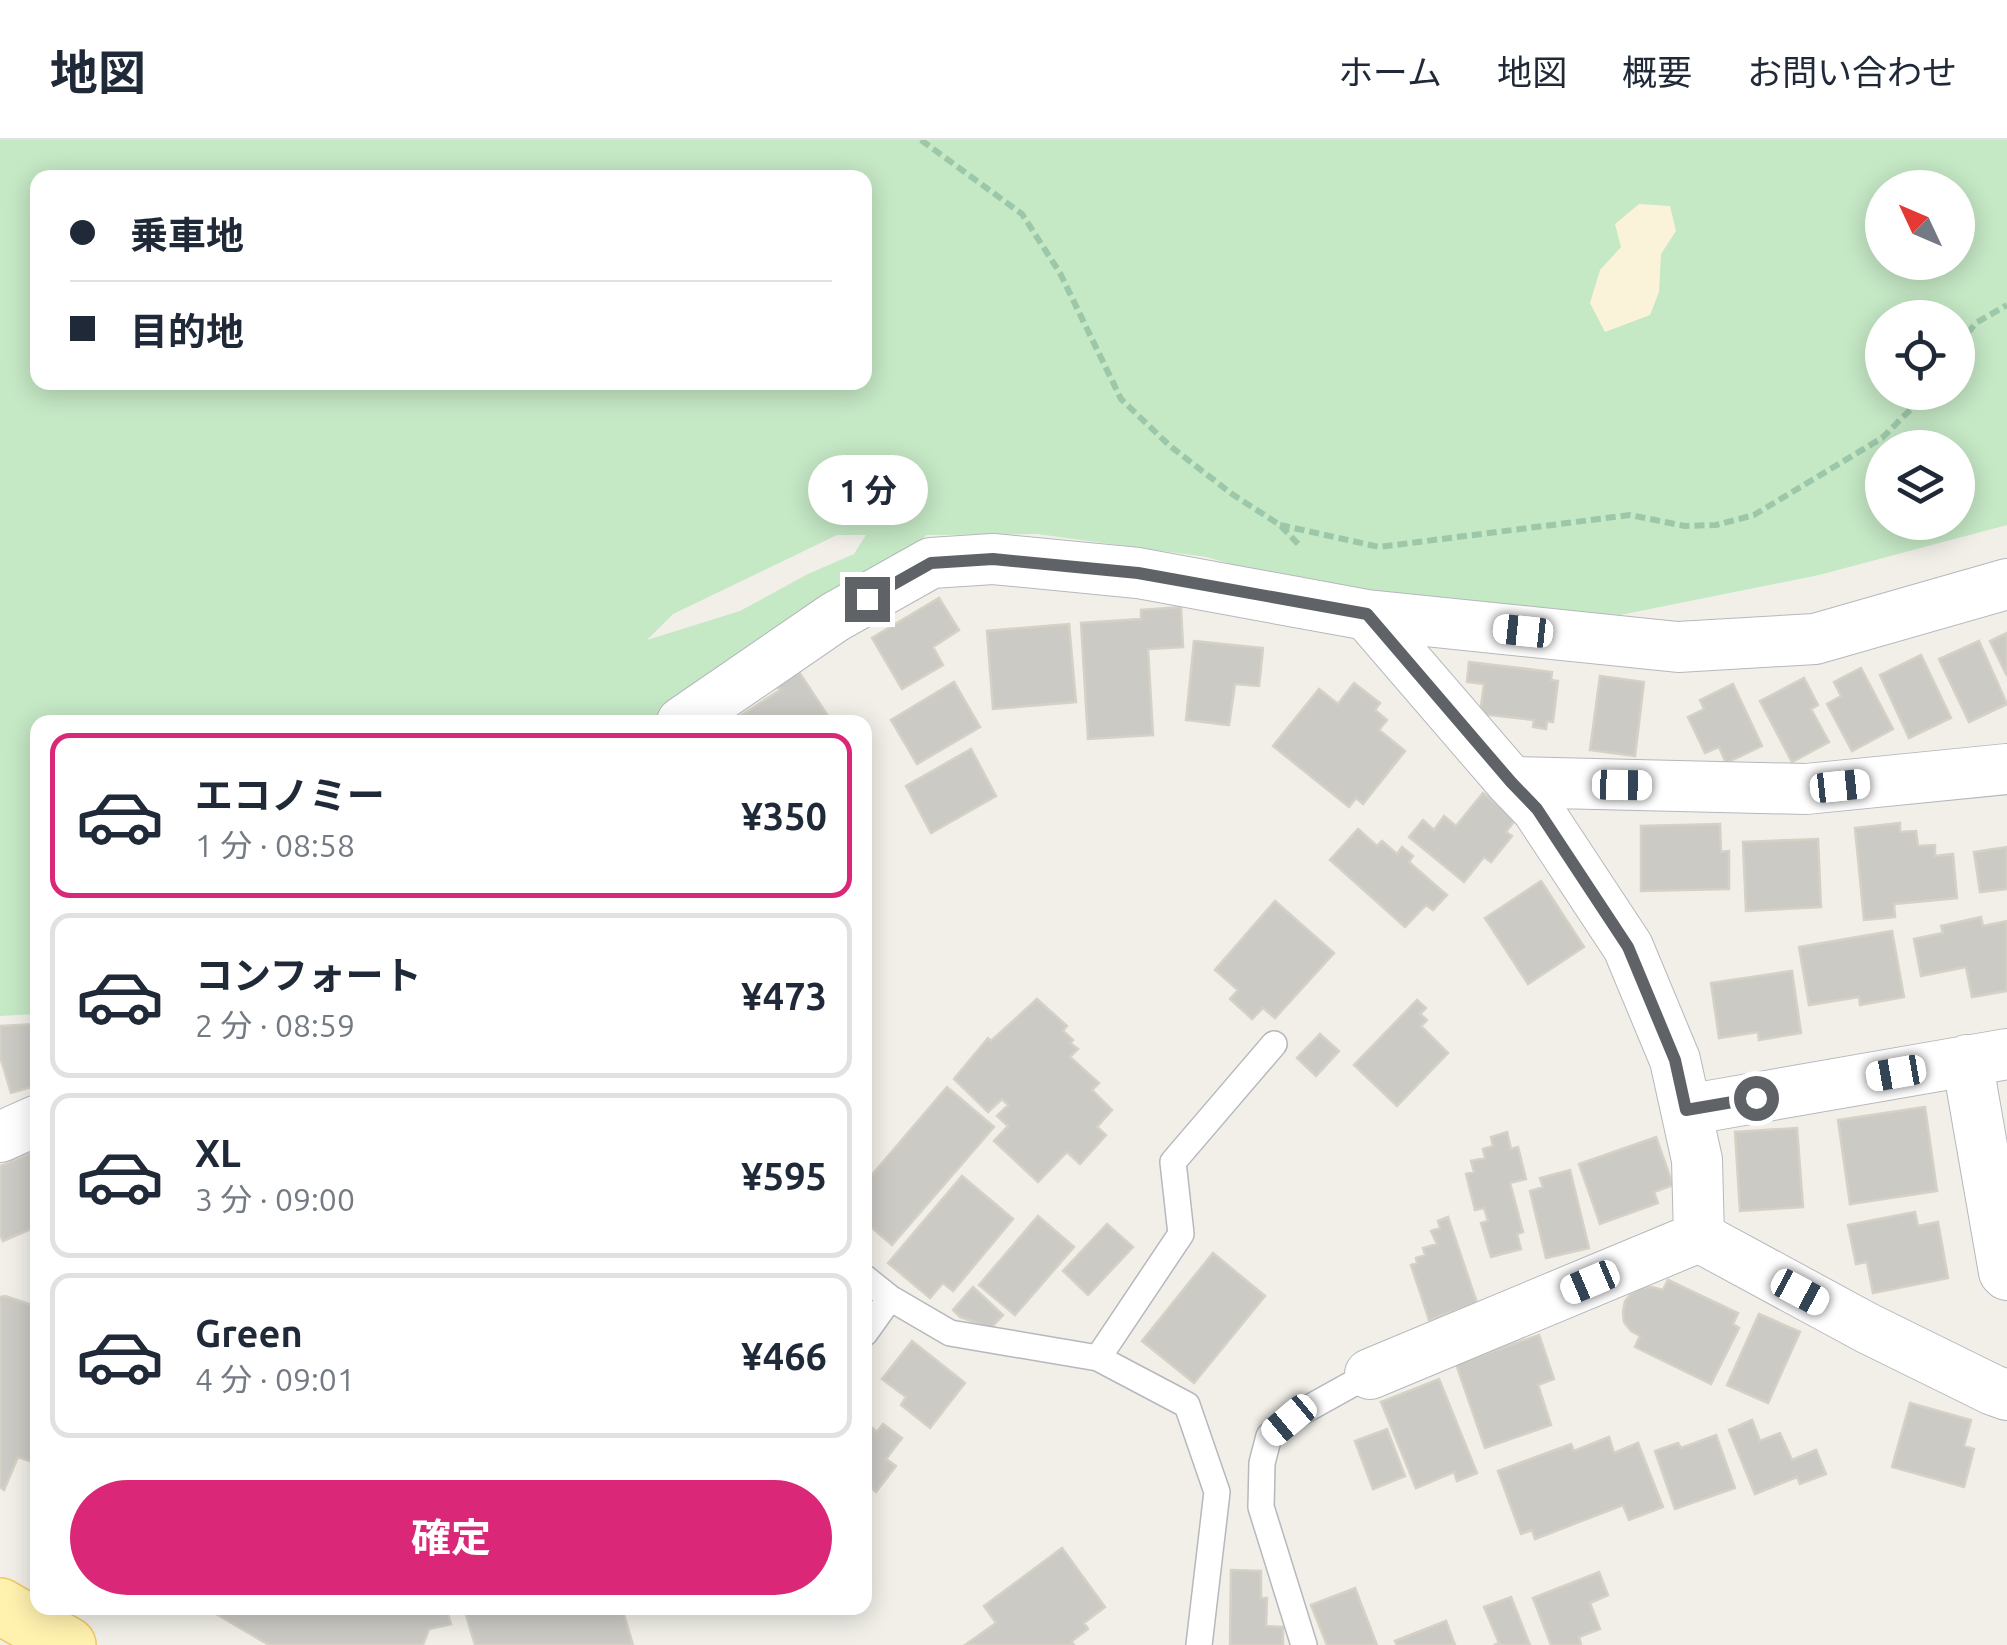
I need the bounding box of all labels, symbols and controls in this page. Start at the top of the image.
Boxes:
text: 地図 [50,45,146,99]
text: ホーム [1338,52,1442,92]
text: 地図 [1497,52,1567,92]
text: 概要 [1622,52,1692,92]
text: お問い合わせ [1747,52,1957,92]
north arrow [1865,170,1975,280]
map controls [1865,170,1975,540]
text: 乗車地 [130,214,244,256]
button: locate [1865,300,1975,410]
text: 目的地 [130,310,244,352]
button: layers [1865,430,1975,540]
callout: 1 分 [807,454,927,524]
text: 1 分 [839,472,897,508]
route end [845,577,890,622]
car [1492,613,1554,649]
car [1809,768,1871,804]
car [1592,769,1652,801]
icon: car [75,771,165,861]
text: エコノミー [195,774,385,816]
text: ¥350 [741,795,827,837]
text: 1 分 · 08:58 [195,827,355,863]
icon: car [75,951,165,1041]
text: コンフォート [195,954,422,996]
text: ¥473 [741,975,827,1017]
text: 2 分 · 08:59 [195,1007,355,1043]
car [1864,1053,1928,1093]
route start [1734,1076,1779,1121]
icon: car [75,1131,165,1221]
text: XL [195,1132,241,1174]
text: ¥595 [741,1155,827,1197]
text: 3 分 · 09:00 [195,1181,355,1217]
car [1557,1256,1623,1308]
car [1766,1265,1834,1319]
icon: car [75,1311,165,1401]
text: Green [195,1312,303,1354]
text: ¥466 [741,1335,827,1377]
text: 4 分 · 09:01 [195,1361,355,1397]
car [1256,1389,1322,1451]
button: 確定 [70,1480,832,1595]

